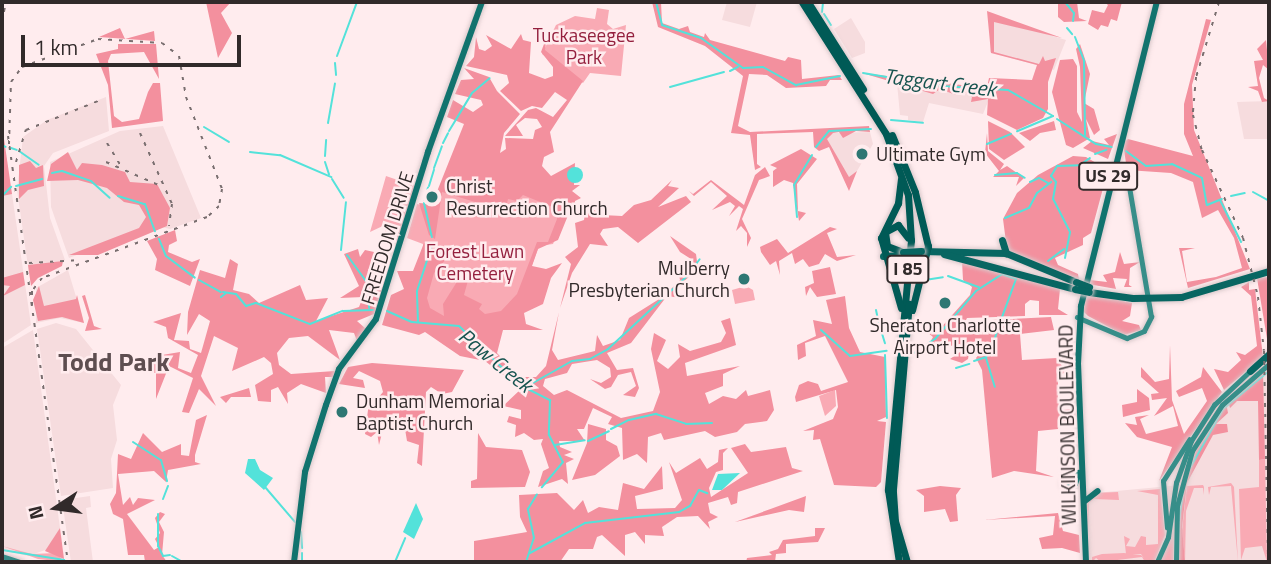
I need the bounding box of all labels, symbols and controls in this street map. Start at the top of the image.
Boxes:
scale bar [24,21,245,65]
park label: Tuckaseegee Park [533,24,635,68]
text: 1 km [34,31,78,63]
water label: Taggart Creek [883,63,997,101]
place label: Ultimate Gym [876,143,986,165]
marker: Ultimate Gym [854,146,870,162]
road number: US 29 [1076,162,1140,190]
street label: FREEDOM DRIVE [356,169,418,307]
place label: Christ Resurrection Church [446,175,608,219]
marker: Christ Resurrection Church [424,189,440,205]
park label: Forest Lawn Cemetery [426,240,524,284]
road number: I 85 [885,255,931,284]
place label: Mulberry Presbyterian Church [569,257,730,301]
marker: Mulberry Presbyterian Church [736,271,752,287]
marker: Sheraton Charlotte Airport Hotel [937,295,953,311]
place label: Sheraton Charlotte Airport Hotel [869,314,1021,358]
water label: Paw Creek [454,323,538,397]
street label: WILKINSON BOULEVARD [1054,324,1080,526]
district label: Todd Park [58,346,170,378]
place label: Dunham Memorial Baptist Church [356,390,504,434]
marker: Dunham Memorial Baptist Church [334,404,350,420]
north arrow [21,473,91,543]
text: N [19,503,51,523]

